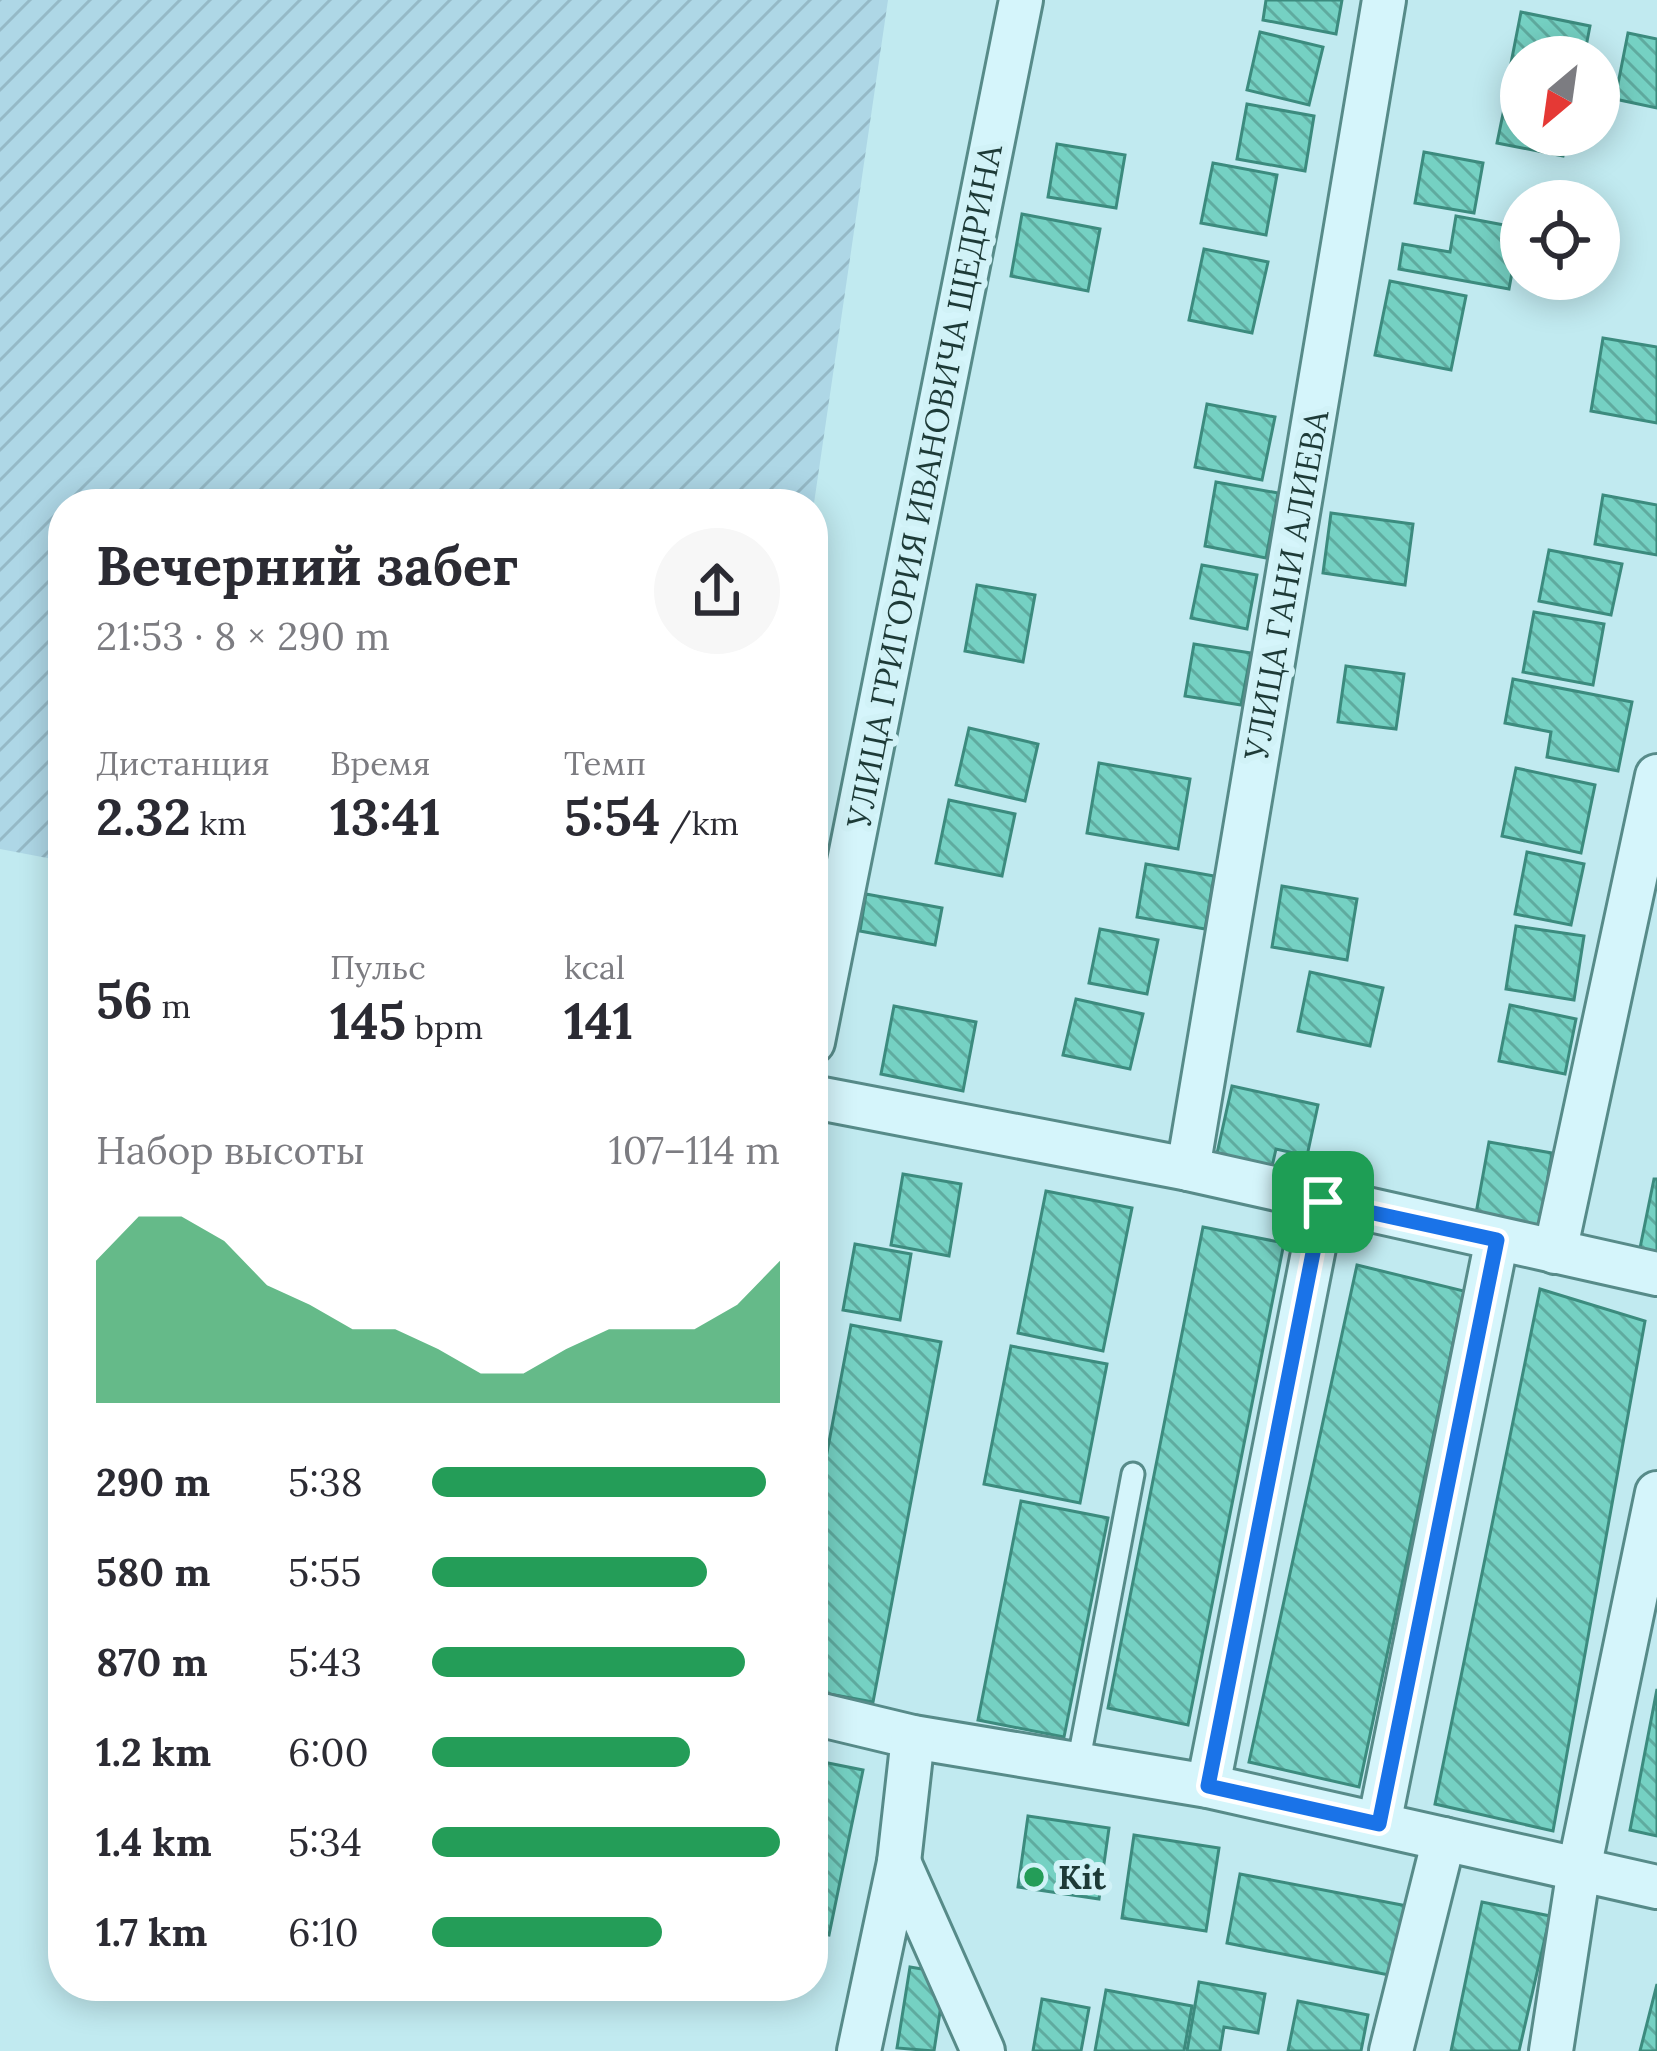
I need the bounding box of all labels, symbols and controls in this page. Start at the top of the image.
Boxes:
north arrow [1500,36,1620,156]
map controls [1500,36,1620,300]
street label: УЛИЦА ГРИГОРИЯ ИВАНОВИЧА ЩЕДРИНА [837,140,1011,832]
button: locate [1500,180,1620,300]
street label: УЛИЦА ГАНИ АЛИЕВА [1234,406,1338,764]
button: share [654,528,780,654]
text: Вечерний забег [96,531,519,600]
text: 21:53 · 8 × 290 m [96,611,390,661]
text: Дистанция [96,742,270,784]
text: Время [330,742,430,784]
text: Темп [564,742,646,784]
text: 2.32 [96,784,191,849]
text: 13:41 [330,784,441,849]
text: 5:54 [564,784,660,849]
text: km [191,802,247,844]
text: /km [660,802,739,844]
text: Пульс [330,946,426,988]
text: kcal [564,946,625,988]
text: 56 [96,967,153,1032]
text: m [153,985,191,1027]
text: 145 [330,988,406,1053]
text: 141 [564,988,633,1053]
text: bpm [406,1006,483,1048]
text: Набор высоты [96,1125,365,1175]
text: 107–114 m [609,1125,780,1175]
pin [1272,1151,1374,1253]
icon: arrive [1290,1169,1356,1235]
text: 290 m [96,1457,210,1507]
text: 5:38 [288,1457,363,1507]
text: 580 m [96,1547,210,1597]
text: 5:55 [288,1547,362,1597]
text: 870 m [96,1637,208,1687]
text: 5:43 [288,1637,362,1687]
text: 1.2 km [96,1727,211,1777]
text: 6:00 [288,1727,369,1777]
text: 1.4 km [96,1817,212,1867]
text: 5:34 [288,1817,362,1867]
place label: Kit [1058,1856,1107,1898]
marker: Kit [1021,1864,1047,1890]
text: 1.7 km [96,1907,207,1957]
text: 6:10 [288,1907,359,1957]

